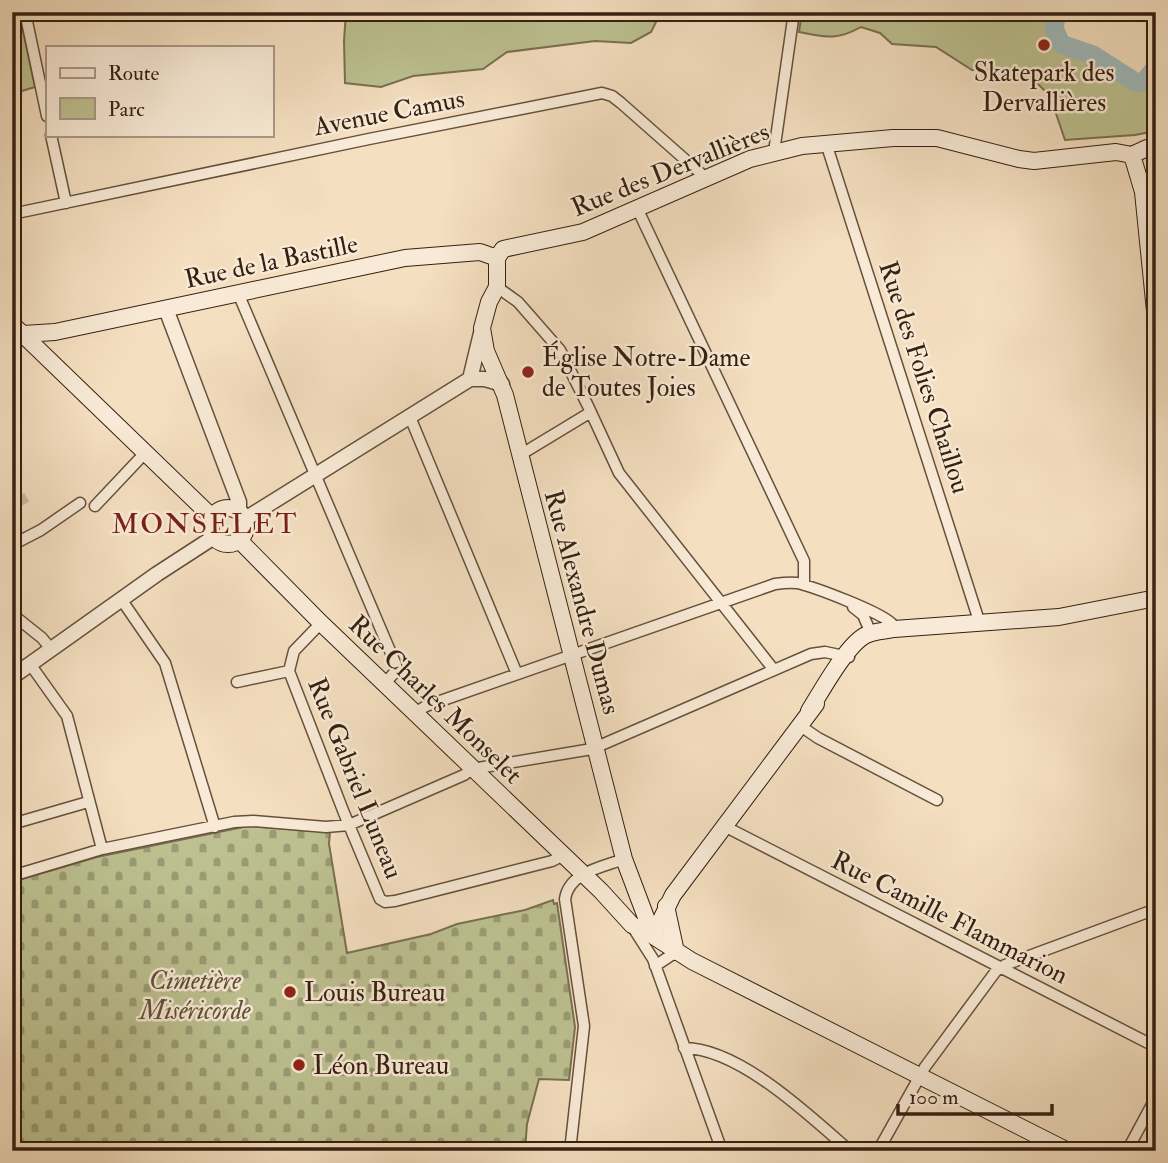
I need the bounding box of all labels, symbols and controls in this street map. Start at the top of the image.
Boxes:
marker: Skatepark des Dervallières [1036,37,1052,53]
legend [46,46,273,136]
place label: Skatepark des Dervallières [974,57,1114,119]
text: Route [108,60,160,87]
street label: Avenue Camus [310,83,467,143]
text: Parc [108,96,145,123]
street label: Rue des Dervallières [567,116,774,224]
street label: Rue de la Bastille [182,228,361,296]
street label: Rue des Folies Chaillou [871,257,977,498]
place label: Église Notre-Dame de Toutes Joies [542,340,750,404]
marker: Église Notre-Dame de Toutes Joies [520,364,536,380]
street label: Rue Alexandre Dumas [537,487,627,718]
district label: MONSELET [111,507,299,542]
street label: Rue Charles Monselet [342,609,529,791]
street label: Rue Gabriel Luneau [300,673,410,883]
street label: Rue Camille Flammarion [826,844,1073,992]
park label: Cimetière Miséricorde [138,965,251,1027]
place label: Louis Bureau [304,977,445,1009]
marker: Louis Bureau [282,984,298,1000]
place label: Léon Bureau [313,1050,449,1082]
marker: Léon Bureau [291,1057,307,1073]
scale bar [898,1072,1052,1116]
text: 100 m [909,1084,959,1111]

